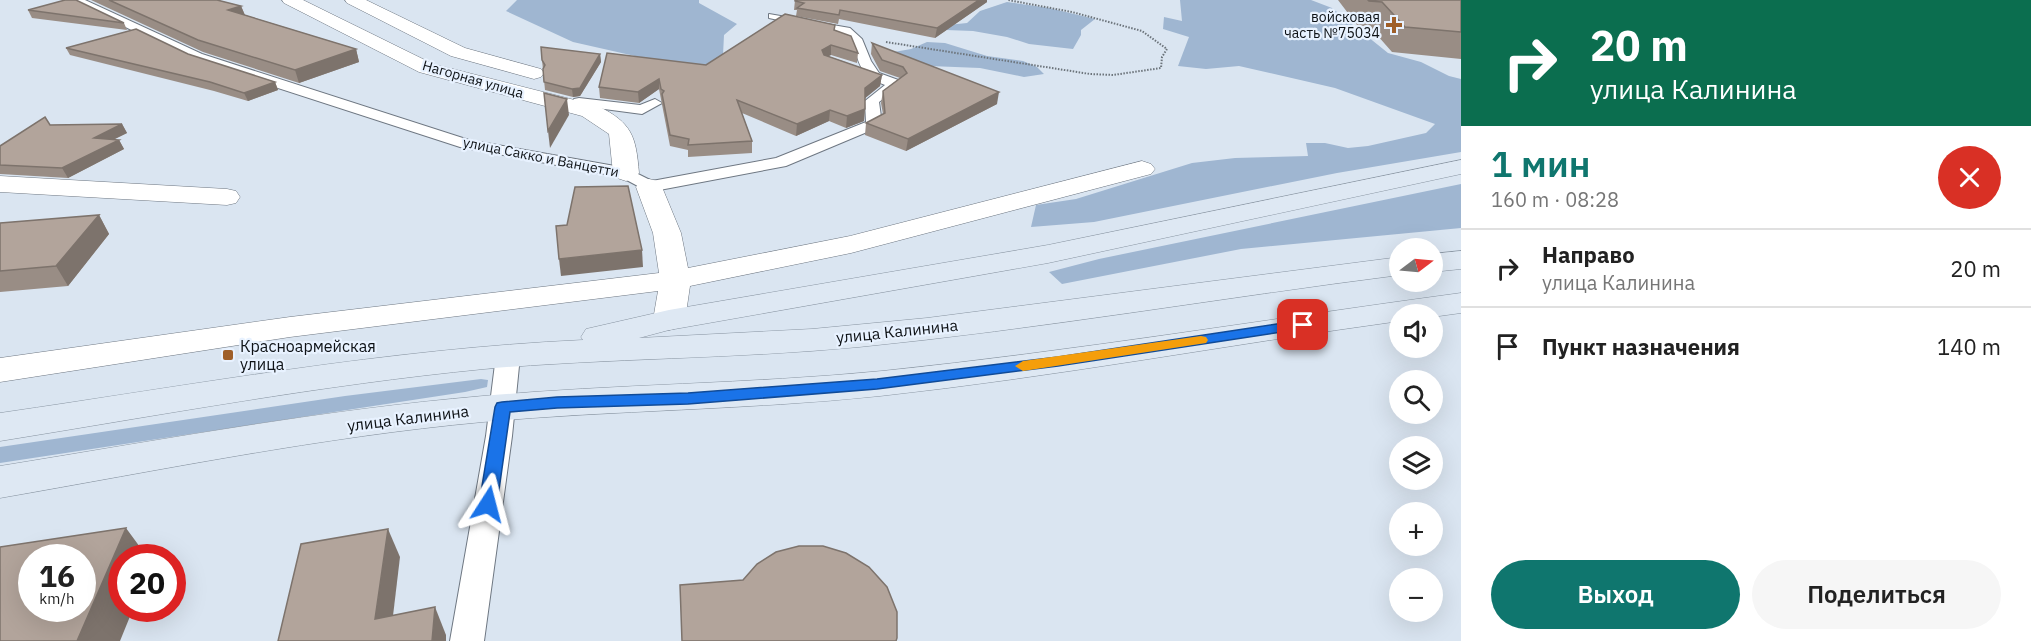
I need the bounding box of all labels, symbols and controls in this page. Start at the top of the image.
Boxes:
place label: войсковая часть №75034 [1284,8,1380,42]
marker: войсковая часть №75034 [1385,16,1403,34]
text: 20 m [1590,18,1688,73]
icon: right [1491,24,1569,102]
street label: Нагорная улица [420,56,526,102]
text: улица Калинина [1590,71,1797,106]
street label: улица Сакко и Ванцетти [462,133,620,181]
text: 1 мин [1491,140,1590,187]
button: close [1938,146,2001,209]
text: 160 m · 08:28 [1491,186,1619,213]
north arrow [1389,238,1443,292]
map controls [1389,238,1443,622]
text: Направо [1542,240,1635,269]
icon: right [1491,252,1524,285]
text: 20 m [1950,254,2001,283]
text: улица Калинина [1542,269,1695,296]
pin [1277,299,1328,350]
button: sound [1389,304,1443,358]
icon: arrive [1286,308,1319,341]
street label: улица Калинина [835,315,959,347]
icon: arrive [1491,330,1524,363]
text: Пункт назначения [1542,332,1740,361]
text: 140 m [1937,332,2001,361]
place label: Красноармейская улица [240,336,376,374]
marker: Красноармейская улица [221,348,235,362]
button: search [1389,370,1443,424]
street label: улица Калинина [346,401,470,435]
button: layers [1389,436,1443,490]
position arrow [456,472,520,536]
button: + [1389,502,1443,556]
speed limit sign: 20 [108,544,186,622]
text: 16 [39,556,75,595]
button: Выход [1491,560,1740,629]
button: Поделиться [1752,560,2001,629]
button: − [1389,568,1443,622]
text: km/h [39,589,75,608]

